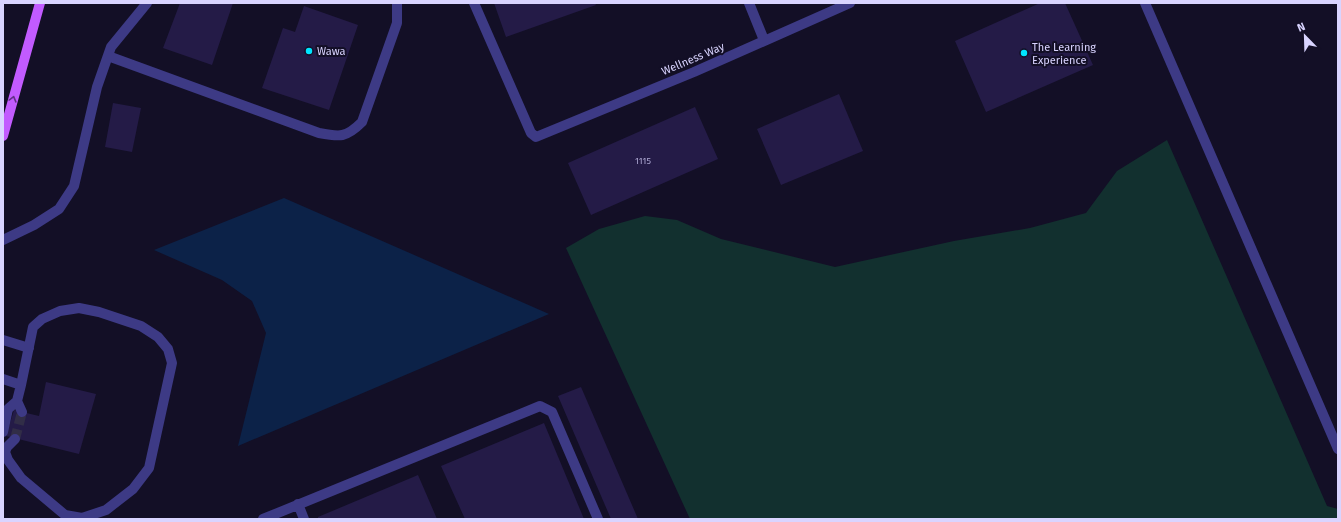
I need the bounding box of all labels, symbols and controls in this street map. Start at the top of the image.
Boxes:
north arrow [1285,16,1325,56]
text: N [1295,20,1307,35]
street label: Wellness Way [660,40,727,78]
place label: The Learning Experience [1032,41,1096,67]
place label: Wawa [317,45,345,58]
marker: Wawa [304,46,314,56]
marker: The Learning Experience [1019,48,1029,58]
one-way arrow [9,95,17,102]
house number: 1115 [635,156,651,166]

